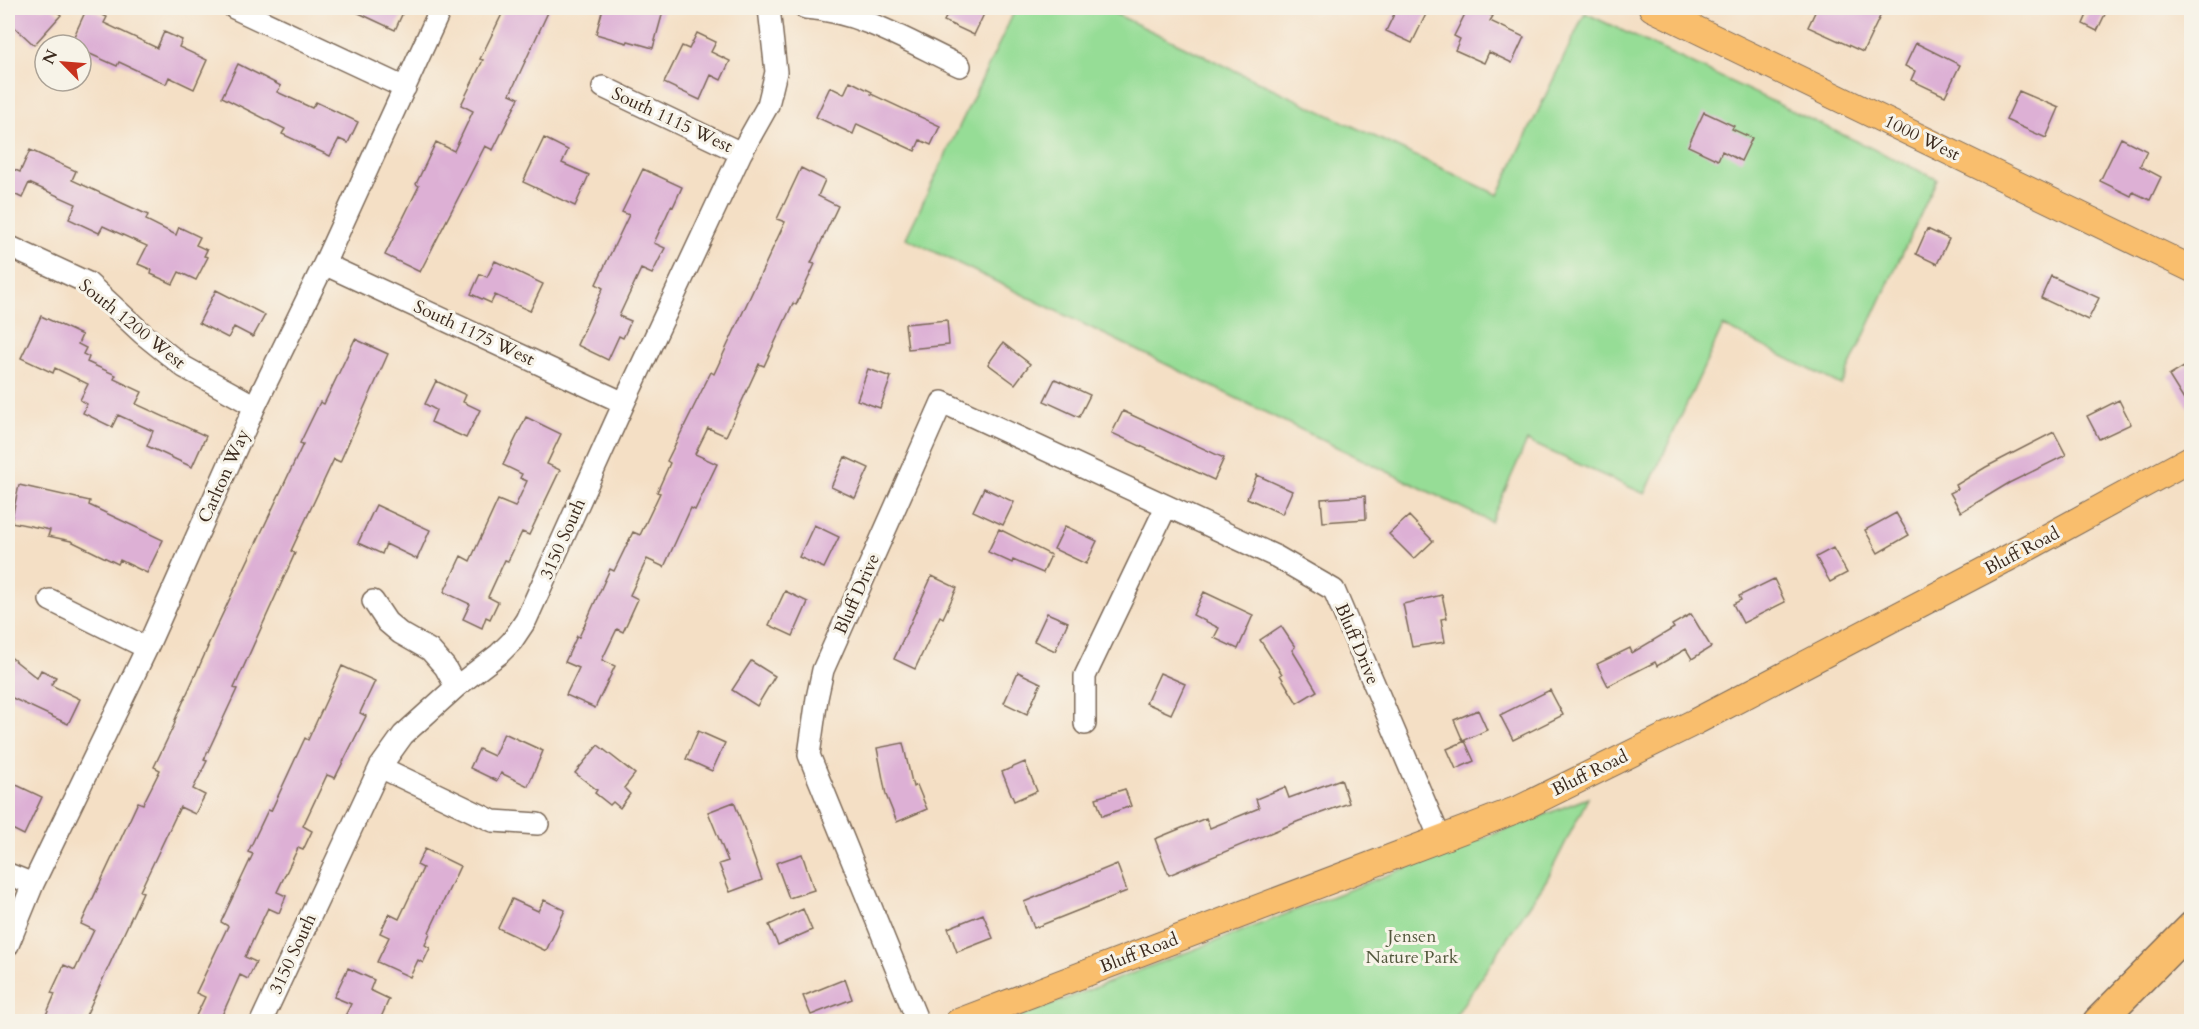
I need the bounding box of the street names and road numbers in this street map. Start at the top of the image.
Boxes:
street label: South 1115 West [608,81,737,159]
street label: 1000 West [1880,109,1964,167]
street label: South 1200 West [73,273,191,375]
street label: South 1175 West [410,294,539,372]
street label: Carlton Way [192,425,256,527]
street label: 3150 South [534,495,592,583]
street label: Bluff Road [1980,521,2064,581]
street label: Bluff Drive [828,550,886,638]
street label: Bluff Drive [1329,600,1385,688]
street label: Bluff Road [1548,744,1633,802]
street label: 3150 South [264,910,323,998]
street label: Bluff Road [1096,927,1182,979]

